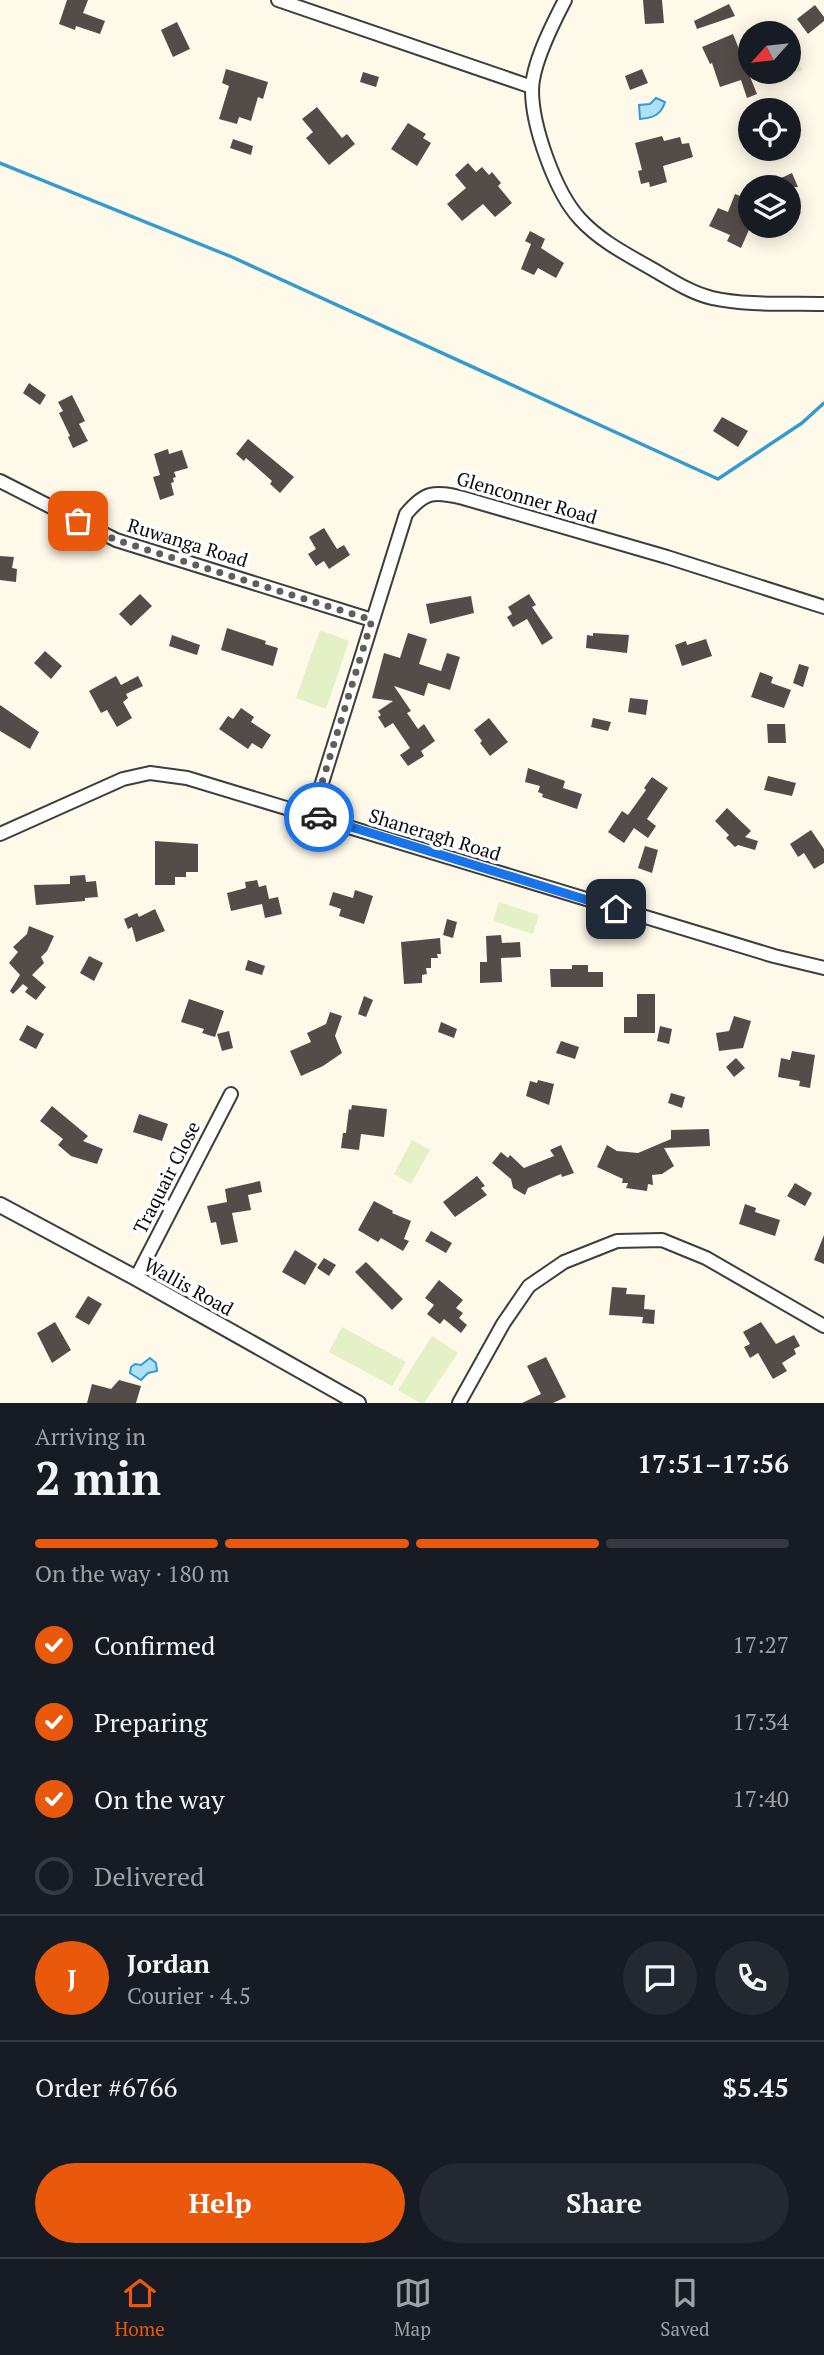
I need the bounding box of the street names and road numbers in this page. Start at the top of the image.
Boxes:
street label: Glenconner Road [454,465,601,529]
street label: Ruwanga Road [125,512,252,572]
street label: Shaneragh Road [366,802,505,866]
street label: Traquair Close [127,1117,205,1237]
street label: Wallis Road [140,1251,239,1321]

